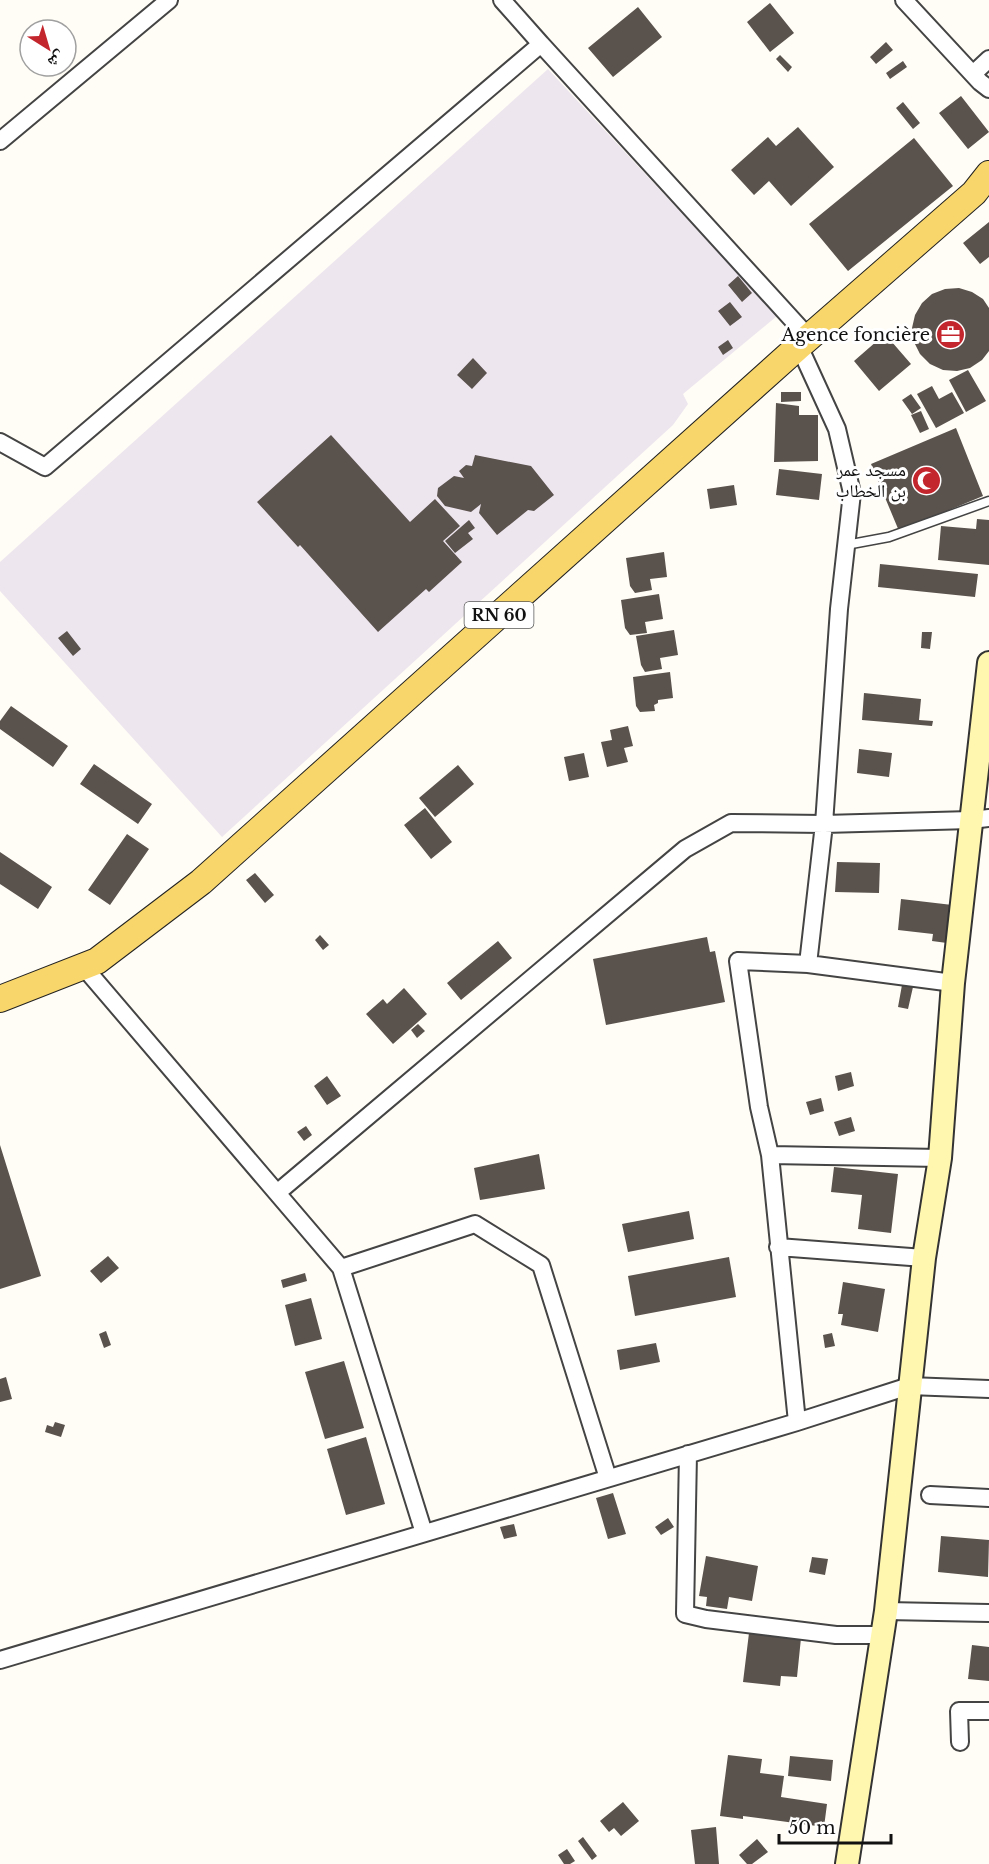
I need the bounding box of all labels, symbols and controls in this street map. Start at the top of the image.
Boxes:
north arrow [18,18,78,78]
text: ش [44,47,70,73]
office icon: Agence foncière [935,319,967,351]
place label: Agence foncière [780,324,930,346]
place label: مسجد عمر بن الخطاب [835,459,906,502]
mosque icon: مسجد عمر بن الخطاب [911,464,943,496]
road number: RN 60 [464,602,534,628]
scale bar [779,1807,892,1845]
text: 50 m [788,1817,836,1839]

